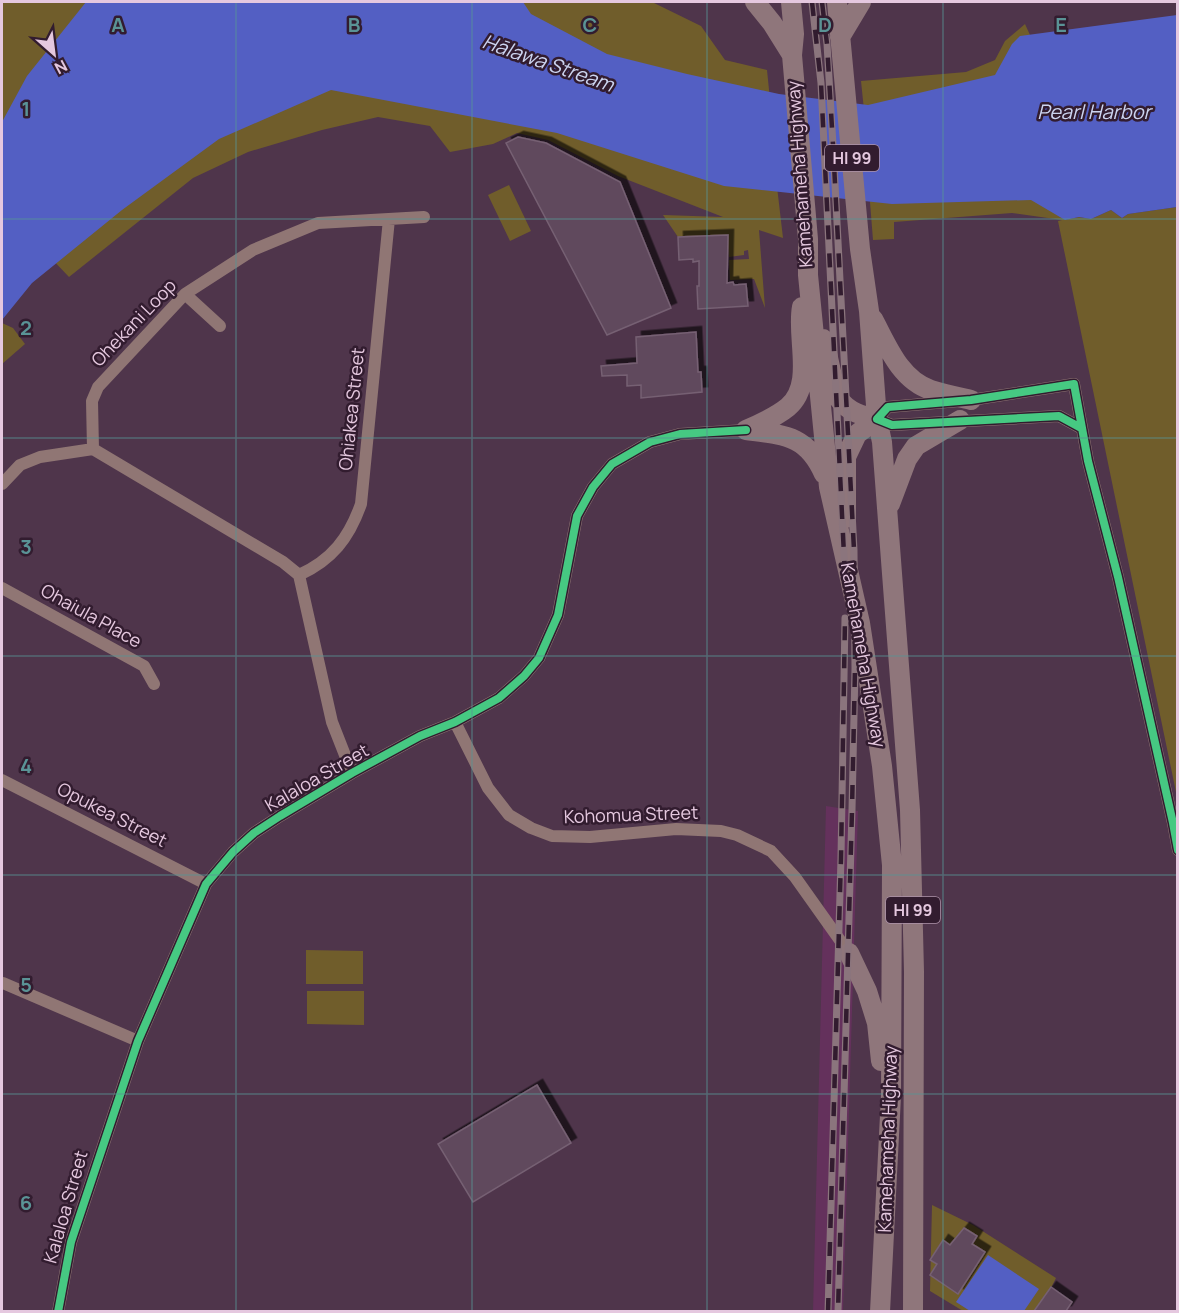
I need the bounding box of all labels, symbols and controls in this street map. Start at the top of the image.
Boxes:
text: A [111,11,125,38]
text: B [348,11,361,38]
text: C [583,11,597,38]
text: D [818,11,832,38]
text: E [1055,11,1067,38]
north arrow [24,24,84,84]
water label: Hālawa Stream [479,27,619,98]
text: N [51,55,71,80]
street label: Kamehameha Highway [780,79,818,268]
text: 1 [22,95,30,122]
water label: Pearl Harbor [1037,98,1153,125]
road number: HI 99 [825,145,879,171]
street label: Ohekani Loop [85,273,181,371]
text: 2 [20,314,32,341]
street label: Ohiakea Street [333,346,369,472]
text: 3 [20,533,32,560]
street label: Kamehameha Highway [836,561,892,750]
street label: Ohaiula Place [37,578,146,653]
street label: Kalaloa Street [260,738,373,817]
text: 4 [20,752,32,779]
street label: Opukea Street [54,776,171,852]
street label: Kohomua Street [563,800,699,828]
road number: HI 99 [886,897,940,923]
text: 5 [20,971,32,998]
street label: Kamehameha Highway [872,1044,902,1233]
street label: Kalaloa Street [37,1148,93,1266]
text: 6 [20,1189,32,1216]

